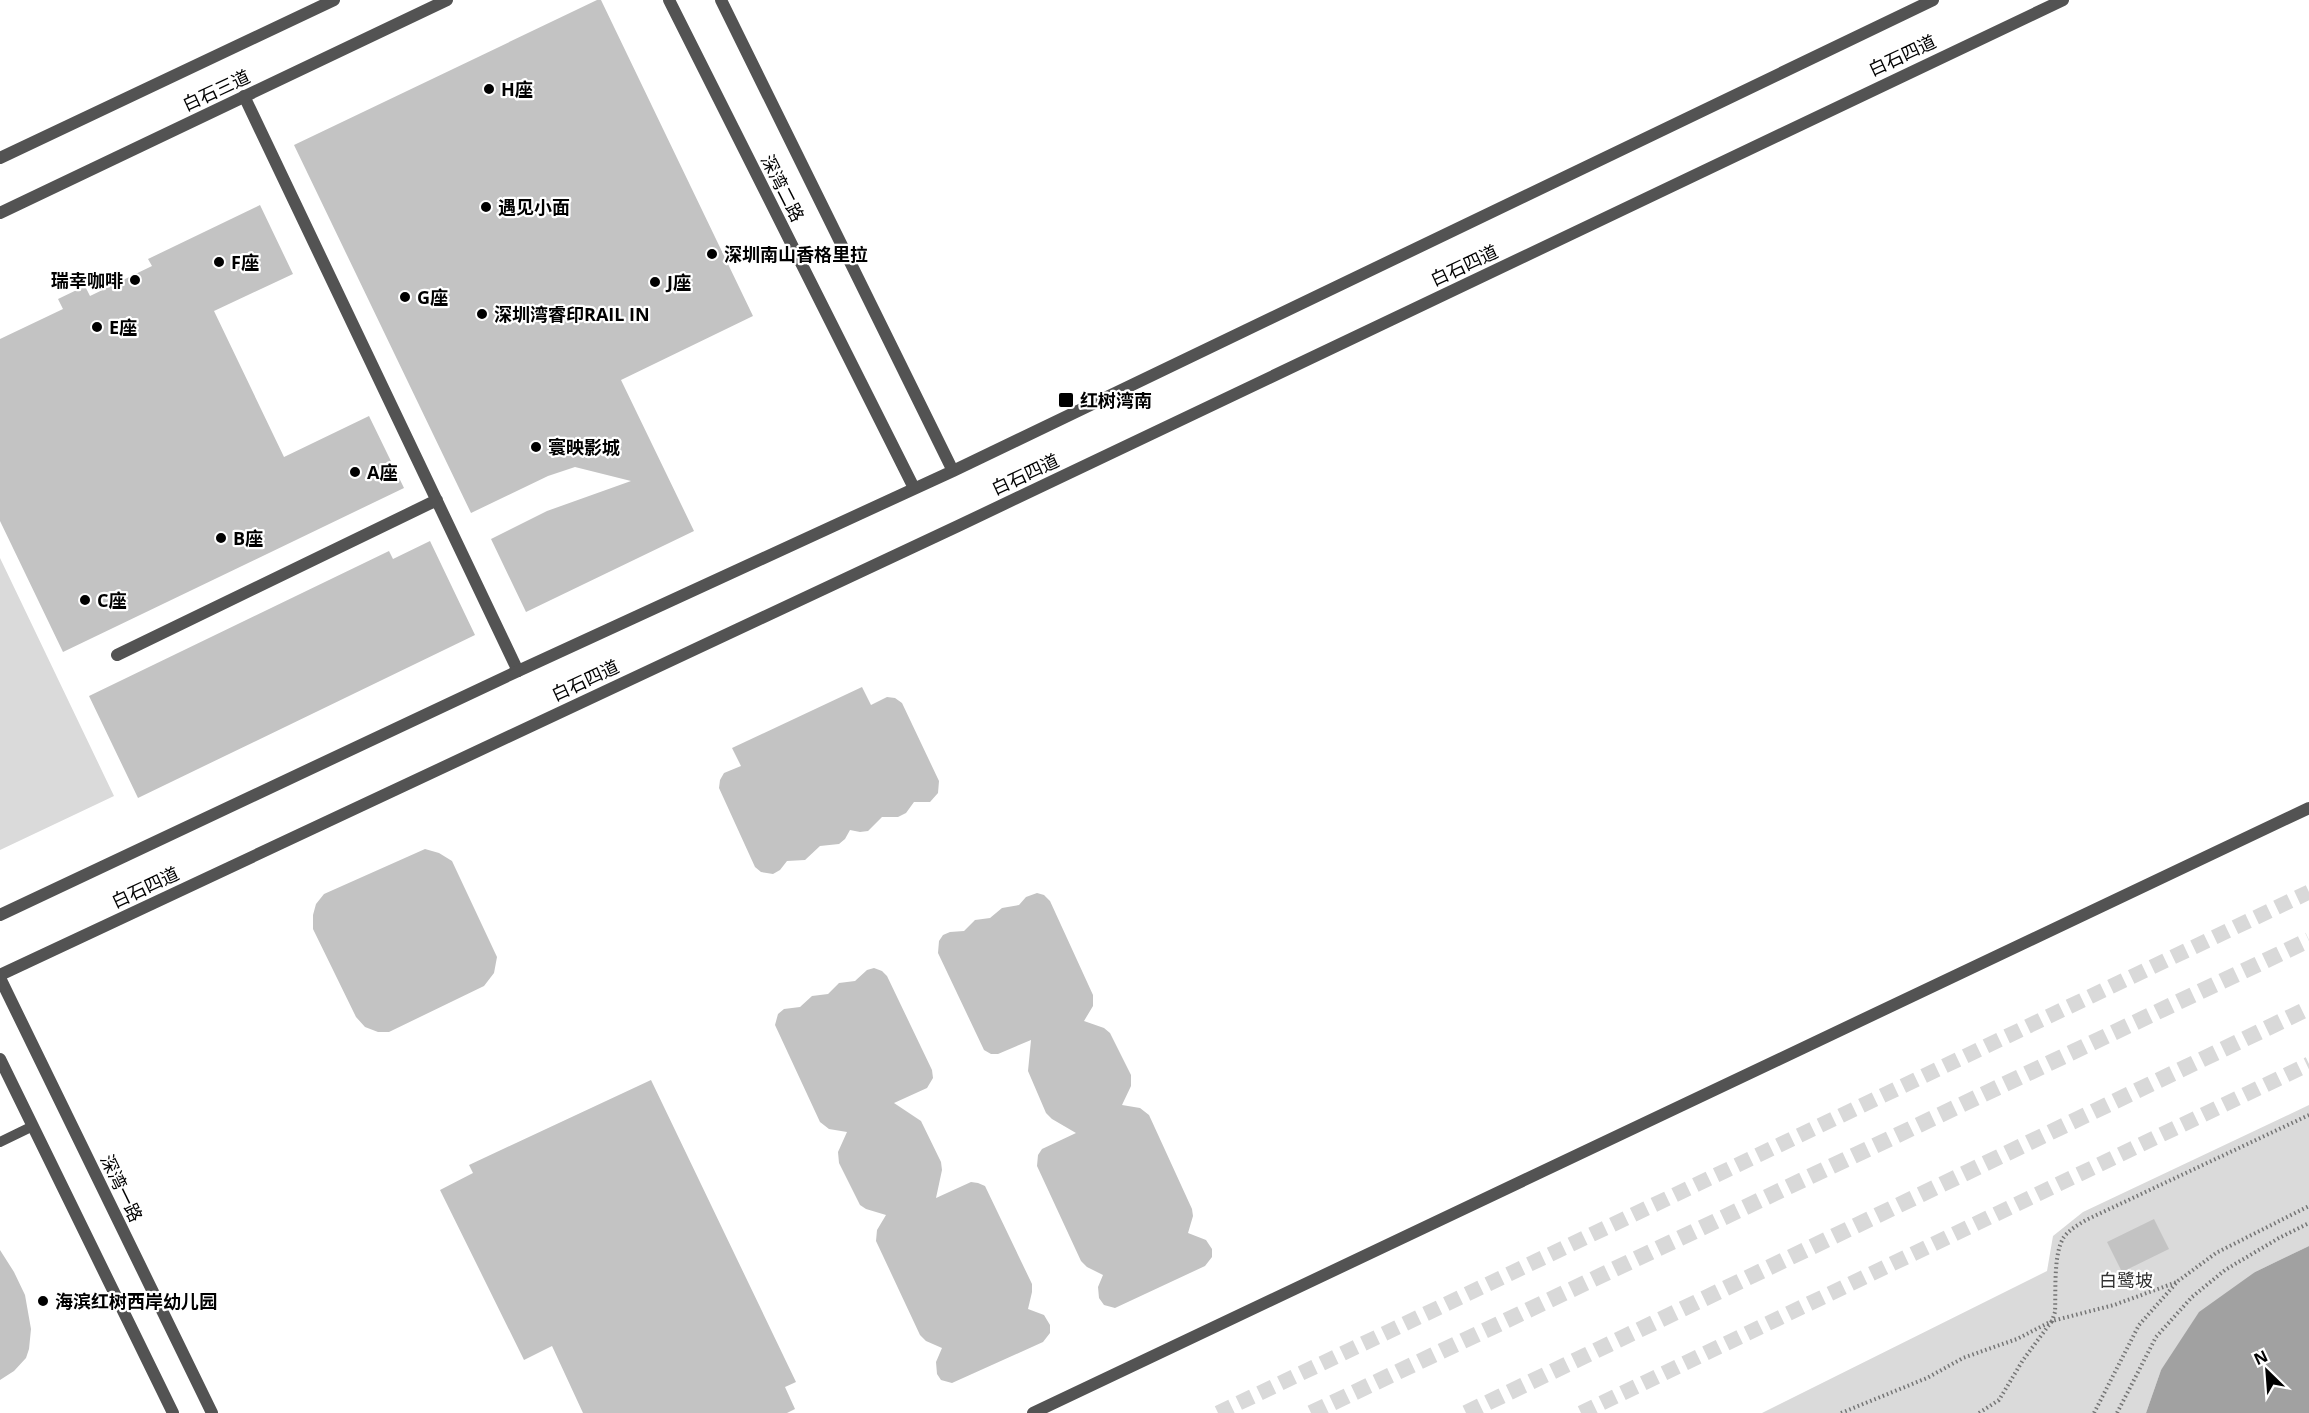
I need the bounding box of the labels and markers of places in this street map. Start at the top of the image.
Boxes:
place label: H座 [501,77,533,101]
marker: H座 [482,82,496,96]
place label: 遇见小面 [498,195,570,219]
marker: 遇见小面 [479,200,493,214]
place label: 深圳南山香格里拉 [724,242,868,266]
marker: 深圳南山香格里拉 [705,247,719,261]
place label: F座 [231,250,259,274]
marker: F座 [212,255,226,269]
place label: 瑞幸咖啡 [51,268,123,292]
place label: J座 [665,270,691,294]
marker: 瑞幸咖啡 [128,273,142,287]
marker: J座 [648,275,662,289]
place label: G座 [417,285,448,309]
marker: G座 [398,290,412,304]
place label: 深圳湾睿印RAIL IN [494,302,650,326]
marker: 深圳湾睿印RAIL IN [475,307,489,321]
place label: E座 [109,315,137,339]
marker: E座 [90,320,104,334]
place label: 红树湾南 [1080,388,1152,412]
marker: 红树湾南 [1057,391,1075,409]
place label: 寰映影城 [548,435,620,459]
marker: 寰映影城 [529,440,543,454]
place label: A座 [367,460,397,484]
marker: A座 [348,465,362,479]
place label: B座 [233,526,263,550]
marker: B座 [214,531,228,545]
place label: C座 [97,588,126,612]
marker: C座 [78,593,92,607]
place label: 海滨红树西岸幼儿园 [55,1289,217,1313]
marker: 海滨红树西岸幼儿园 [36,1294,50,1308]

